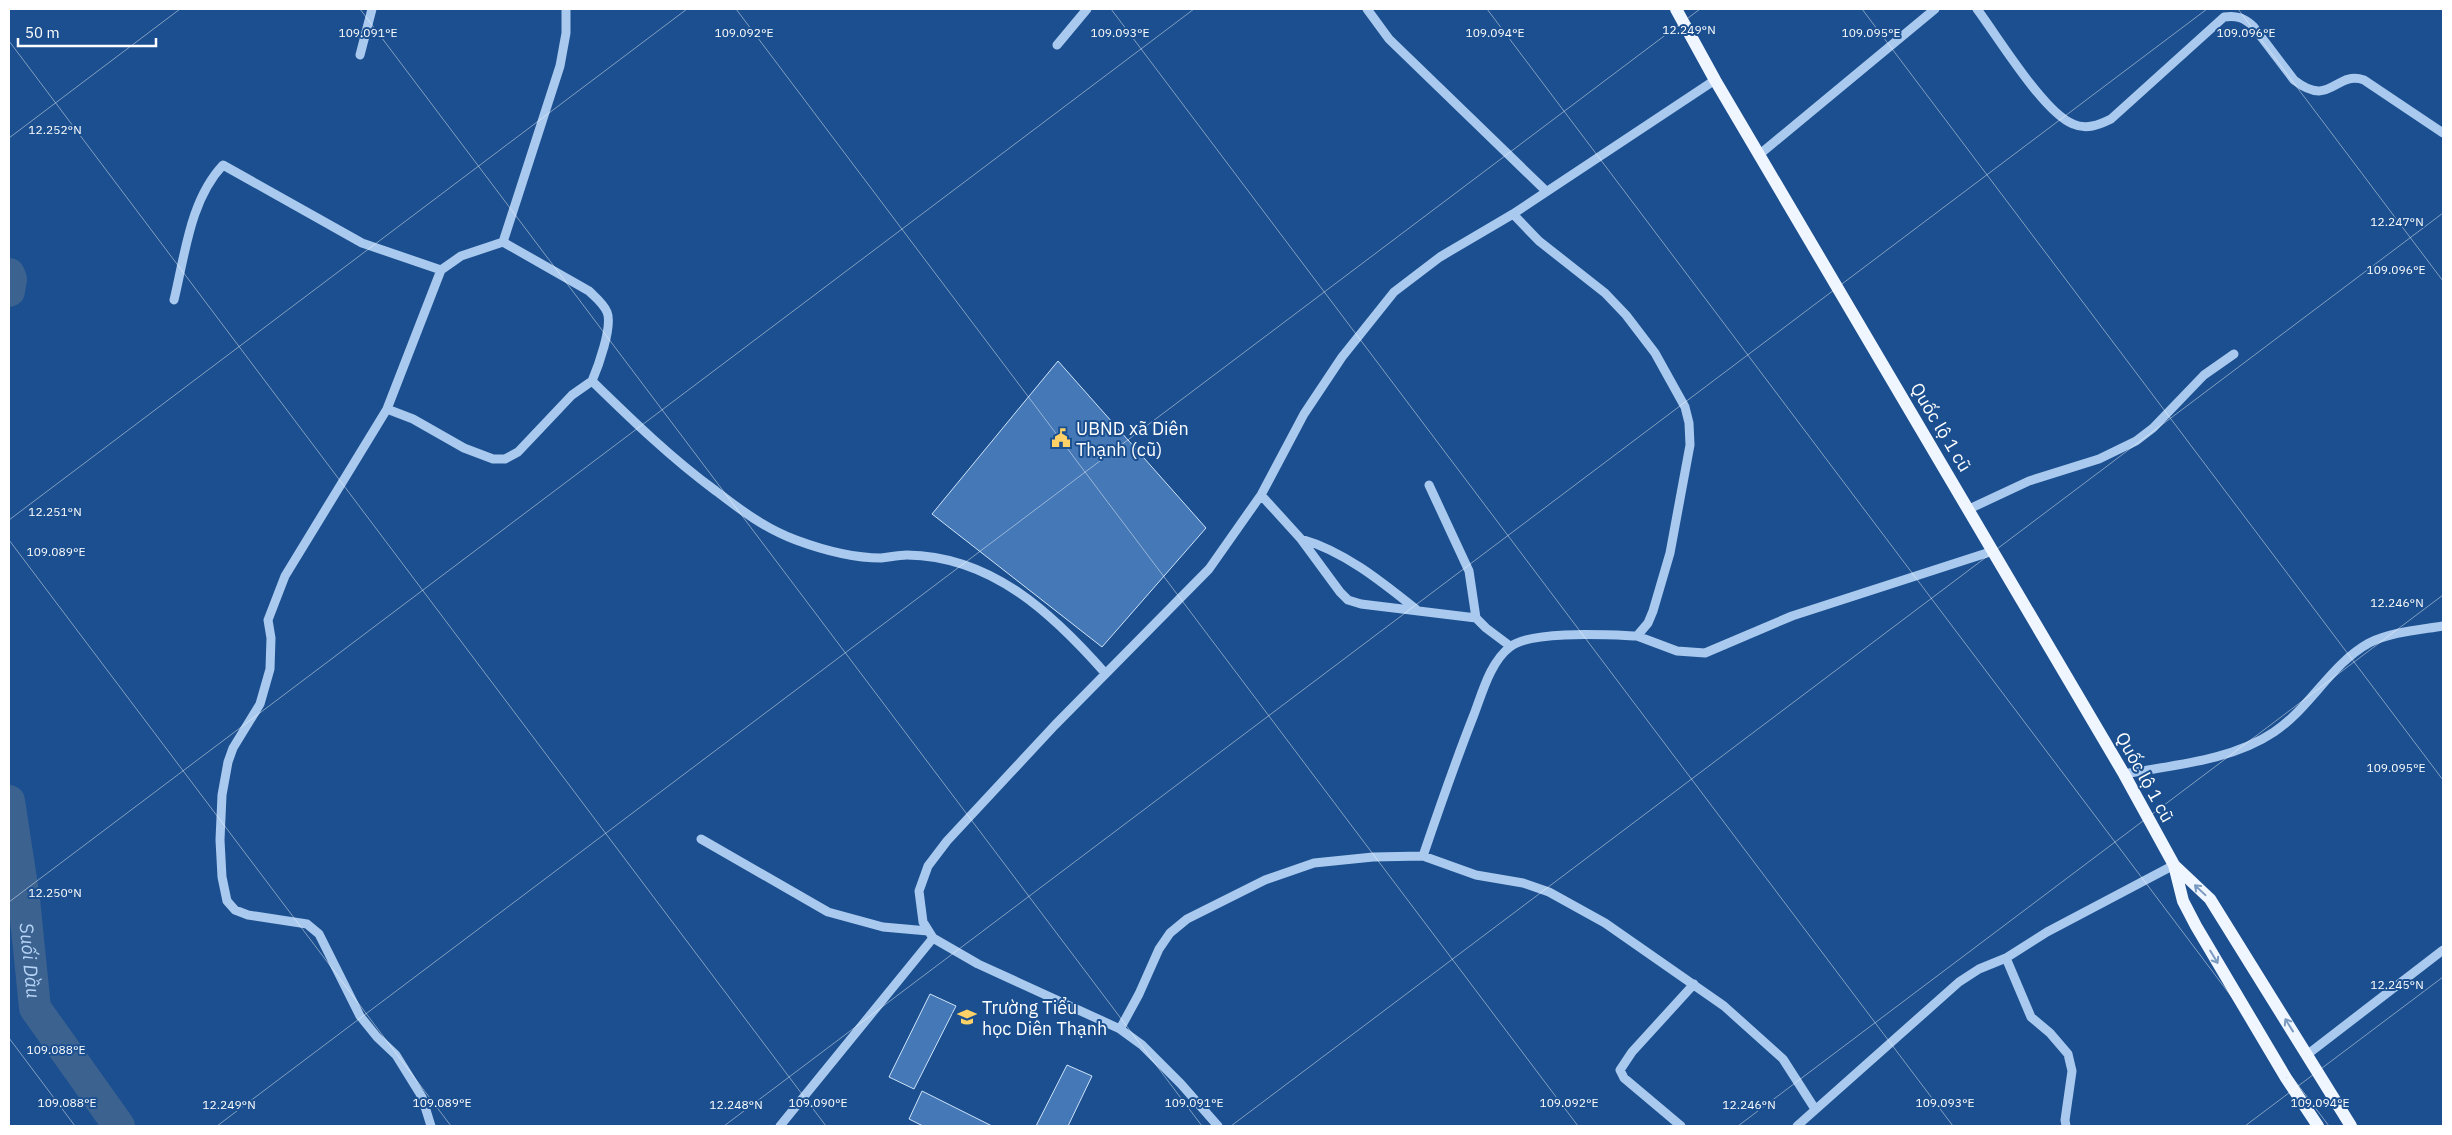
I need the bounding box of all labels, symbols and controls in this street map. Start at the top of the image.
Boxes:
scale bar [18,15,155,47]
text: 12.249°N [1662,22,1716,37]
text: 50 m [25,23,60,42]
text: 109.091°E [338,25,398,40]
text: 109.092°E [714,25,774,40]
text: 109.093°E [1090,25,1150,40]
text: 109.094°E [1465,25,1525,40]
text: 109.095°E [1841,25,1901,40]
text: 109.096°E [2216,25,2276,40]
text: 12.252°N [28,122,82,137]
text: 12.247°N [2370,214,2424,229]
text: 109.096°E [2366,262,2426,277]
street label: Quốc lộ 1 cũ [1905,378,1977,476]
place label: UBND xã Diên Thạnh (cũ) [1076,417,1189,461]
public building icon: UBND xã Diên Thạnh (cũ) [1050,427,1072,449]
text: 12.251°N [28,504,82,519]
text: 109.089°E [26,544,86,559]
text: 12.246°N [2370,595,2424,610]
street label: Quốc lộ 1 cũ [2111,728,2179,826]
text: 109.095°E [2366,760,2426,775]
one-way arrow [2194,884,2207,896]
text: 12.250°N [28,885,82,900]
water label: Suối Dầu [14,922,46,999]
one-way arrow [2210,949,2220,963]
text: 12.245°N [2370,977,2424,992]
place label: Trường Tiểu học Diên Thạnh [982,996,1107,1040]
school or university icon: Trường Tiểu học Diên Thạnh [956,1006,978,1028]
one-way arrow [2284,1018,2294,1032]
text: 109.088°E [26,1042,86,1057]
text: 109.088°E [37,1095,97,1110]
text: 109.089°E [412,1095,472,1110]
text: 109.090°E [788,1095,848,1110]
text: 109.091°E [1164,1095,1224,1110]
text: 109.092°E [1539,1095,1599,1110]
text: 109.093°E [1915,1095,1975,1110]
text: 109.094°E [2290,1095,2350,1110]
text: 12.249°N [202,1097,256,1112]
text: 12.248°N [709,1097,763,1112]
text: 12.246°N [1722,1097,1776,1112]

